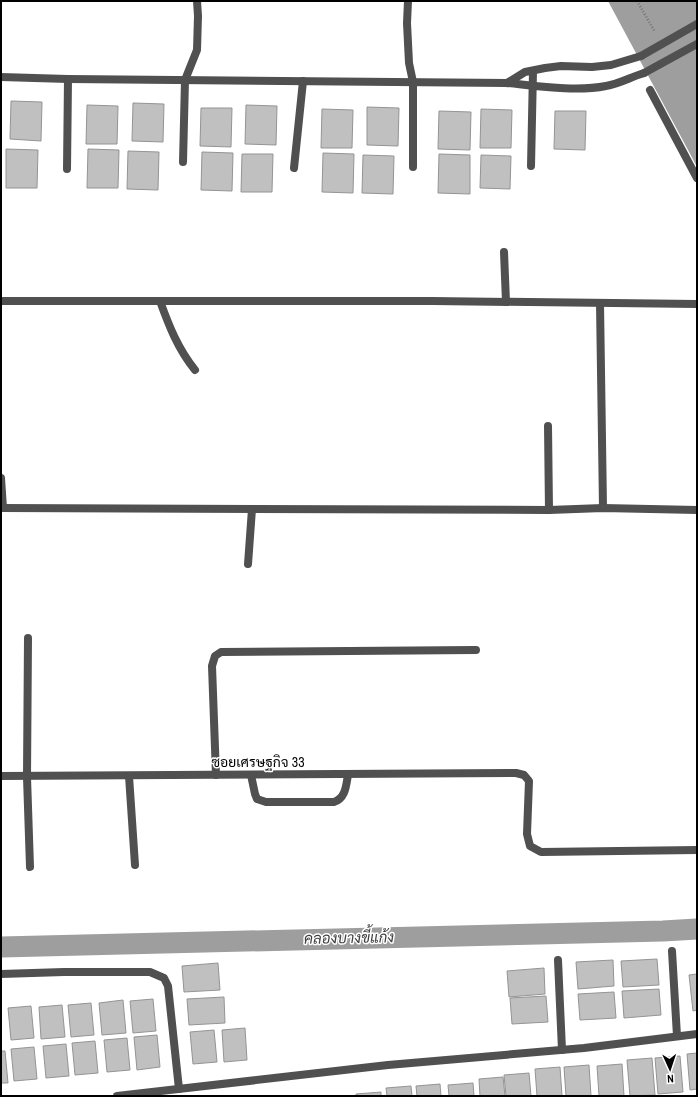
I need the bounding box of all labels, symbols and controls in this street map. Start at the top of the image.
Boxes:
street label: ซอยเศรษฐกิจ 33 [211,753,305,771]
water label: คลองบางขี้แก้ง [304,922,394,949]
north arrow [650,1049,690,1089]
text: N [667,1072,674,1086]

